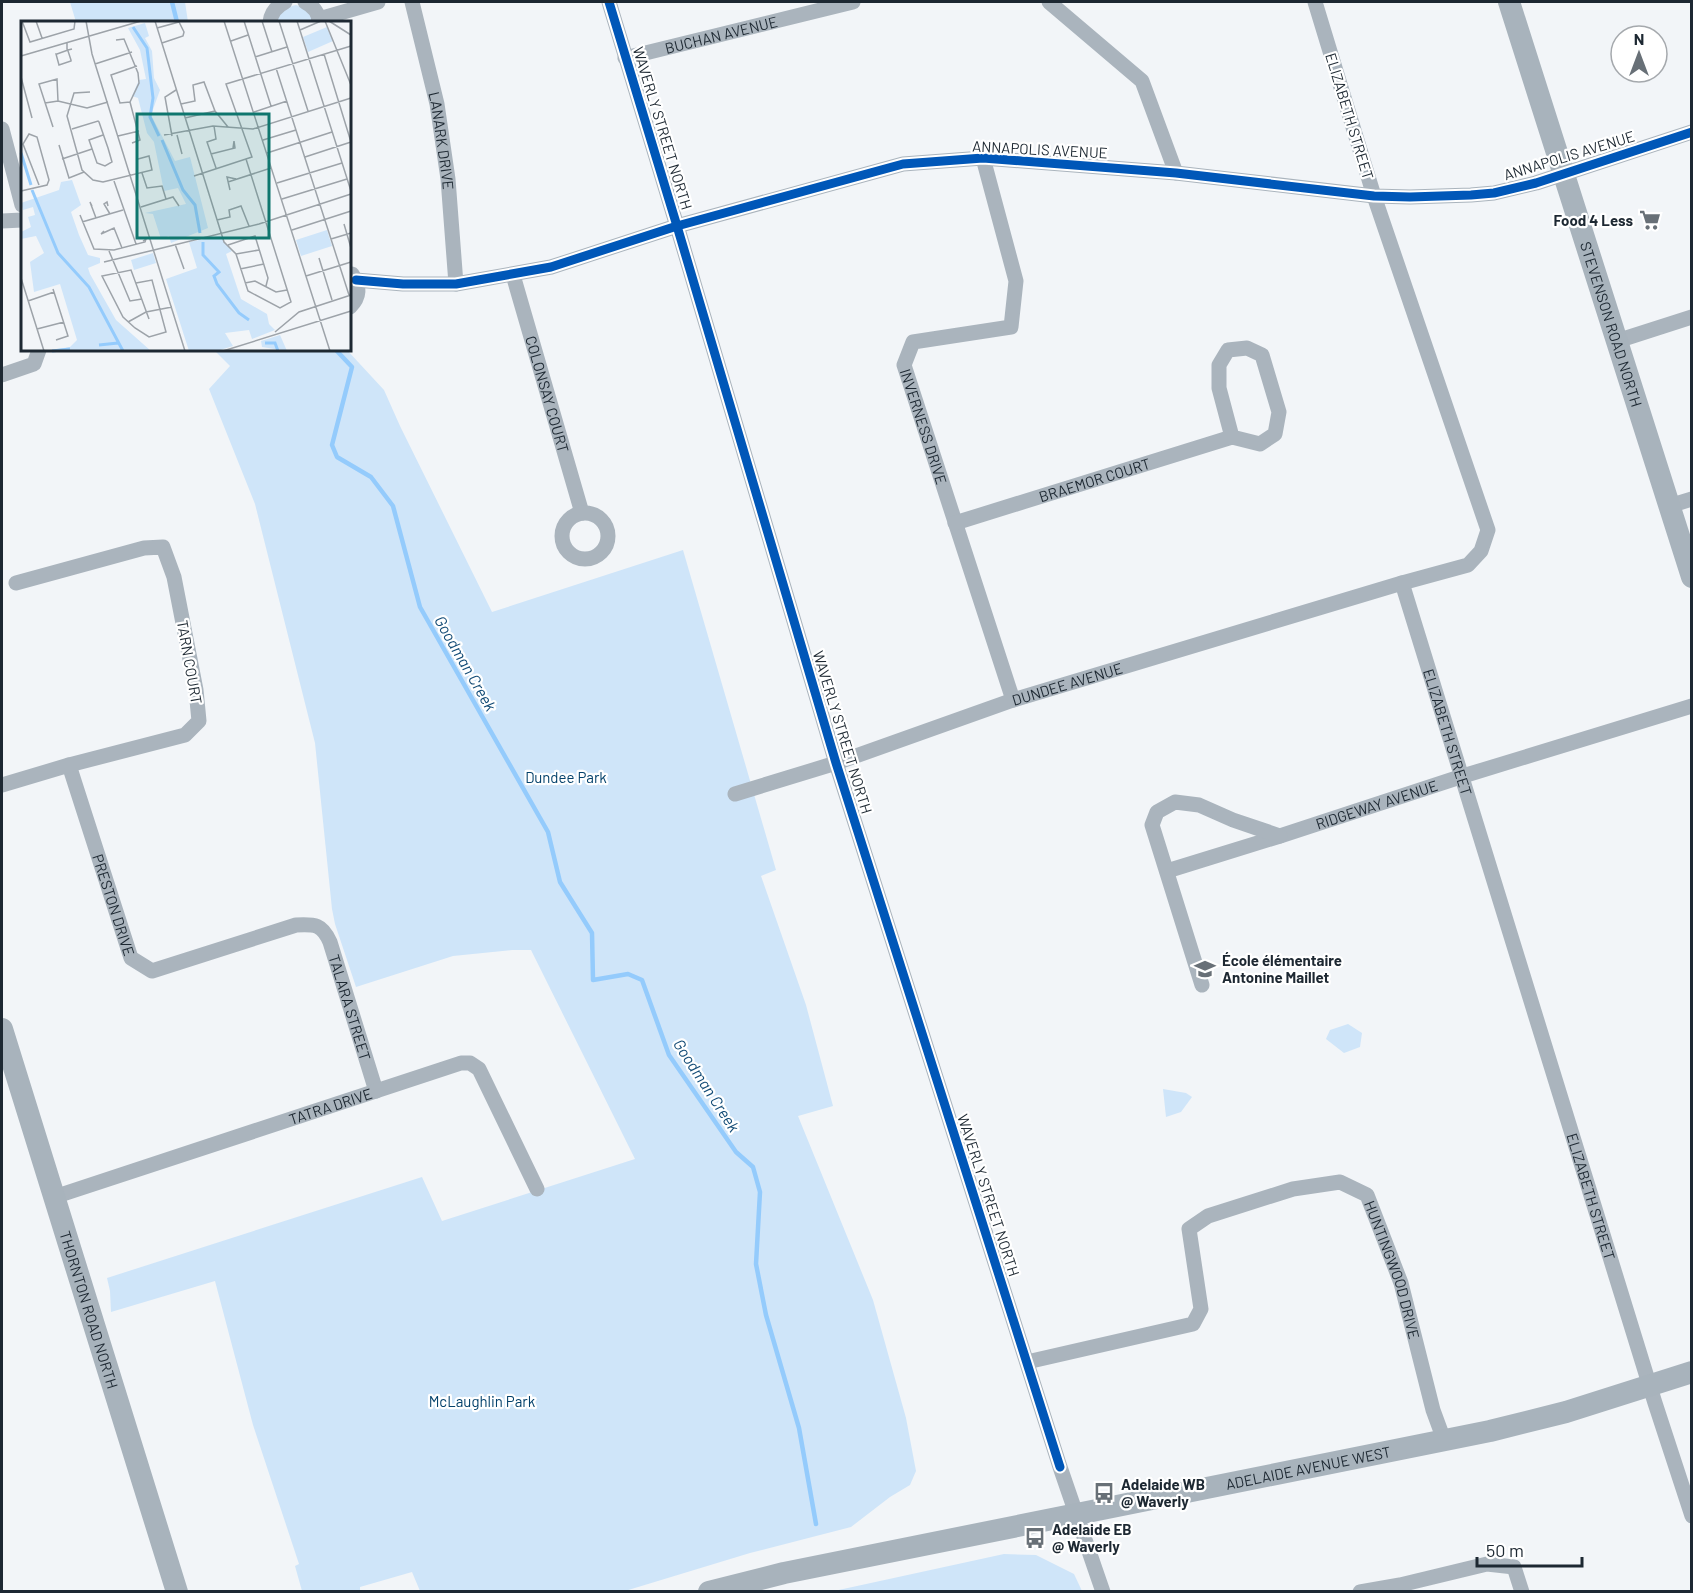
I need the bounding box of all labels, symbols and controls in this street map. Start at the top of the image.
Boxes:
street label: BUCHAN AVENUE [663,12,779,57]
inset map [21,21,351,351]
north arrow [1609,24,1669,84]
text: N [1634,29,1644,48]
street label: WAVERLY STREET NORTH [630,44,696,212]
street label: ELIZABETH STREET [1322,50,1378,182]
street label: LANARK DRIVE [425,90,458,190]
street label: ANNAPOLIS AVENUE [1501,127,1637,183]
street label: ANNAPOLIS AVENUE [972,136,1108,162]
supermarket icon: Food 4 Less [1638,208,1662,232]
place label: Food 4 Less [1554,211,1633,229]
street label: STEVENSON ROAD NORTH [1577,239,1646,409]
street label: COLONSAY COURT [522,334,573,455]
street label: INVERNESS DRIVE [897,366,951,486]
street label: BRAEMOR COURT [1037,454,1152,505]
water label: Goodman Creek [431,612,501,714]
street label: TARN COURT [174,619,206,705]
street label: WAVERLY STREET NORTH [810,648,876,816]
street label: DUNDEE AVENUE [1010,659,1124,709]
street label: ELIZABETH STREET [1420,667,1476,798]
park label: Dundee Park [525,768,607,786]
street label: RIDGEWAY AVENUE [1313,776,1440,833]
street label: PRESTON DRIVE [89,852,139,958]
place label: École élémentaire Antonine Maillet [1222,951,1342,986]
street label: TALARA STREET [325,952,375,1062]
school or university icon: École élémentaire Antonine Maillet [1193,957,1217,981]
water label: Goodman Creek [670,1035,744,1135]
street label: TATRA DRIVE [287,1084,374,1128]
street label: WAVERLY STREET NORTH [954,1112,1024,1278]
street label: ELIZABETH STREET [1563,1131,1619,1262]
street label: HUNTINGWOOD DRIVE [1361,1198,1424,1341]
street label: THORNTON ROAD NORTH [56,1229,122,1391]
park label: McLaughlin Park [429,1392,536,1410]
street label: ADELAIDE AVENUE WEST [1224,1442,1392,1493]
place label: Adelaide WB @ Waverly [1121,1475,1205,1510]
bus stop icon: Adelaide WB @ Waverly [1092,1481,1116,1505]
place label: Adelaide EB @ Waverly [1052,1520,1132,1555]
bus stop icon: Adelaide EB @ Waverly [1023,1526,1047,1550]
scale bar [1477,1530,1582,1568]
text: 50 m [1486,1539,1524,1561]

